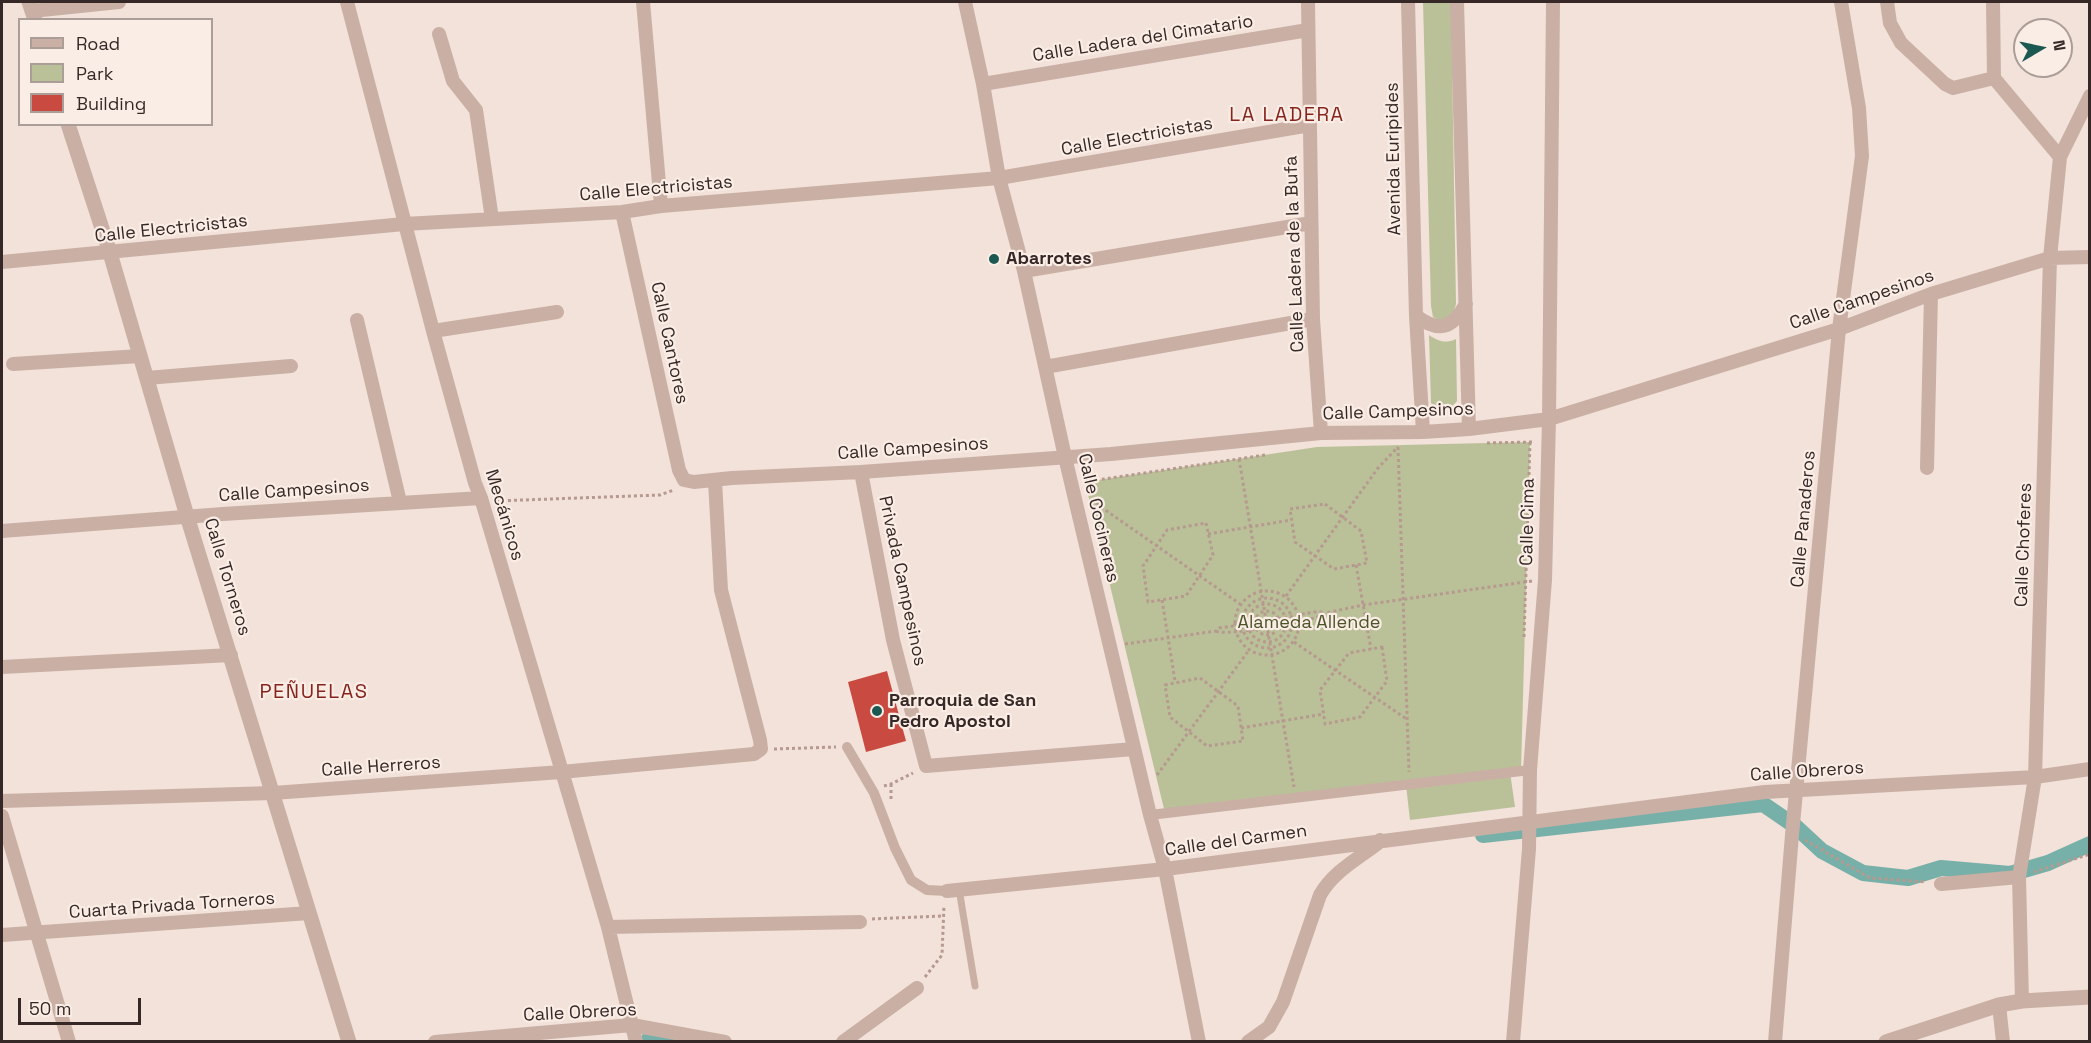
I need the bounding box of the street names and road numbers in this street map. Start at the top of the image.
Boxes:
street label: Calle Ladera del Cimatario [1031,11,1255,67]
street label: Avenida Euripides [1382,82,1406,236]
street label: Calle Electricistas [1060,113,1214,161]
street label: Calle Ladera de la Bufa [1281,155,1309,353]
street label: Calle Electricistas [579,172,733,206]
street label: Calle Electricistas [94,210,248,248]
street label: Calle Campesinos [1787,265,1937,335]
street label: Calle Cantores [646,280,692,406]
street label: Calle Campesinos [1322,399,1474,425]
street label: Calle Campesinos [837,433,989,465]
street label: Calle Panaderos [1787,450,1821,588]
street label: Calle Cocineras [1073,451,1123,585]
street label: Mecánicos [480,467,528,563]
street label: Calle Campesinos [218,475,370,507]
street label: Calle Cima [1516,478,1540,566]
street label: Calle Choferes [2011,483,2037,607]
street label: Privada Campesinos [873,494,931,668]
street label: Calle Torneros [199,516,255,638]
street label: Calle Herreros [321,752,441,782]
street label: Calle Obreros [1749,757,1865,787]
street label: Calle del Carmen [1164,820,1308,862]
street label: Cuarta Privada Torneros [68,888,276,924]
street label: Calle Obreros [523,999,637,1027]

